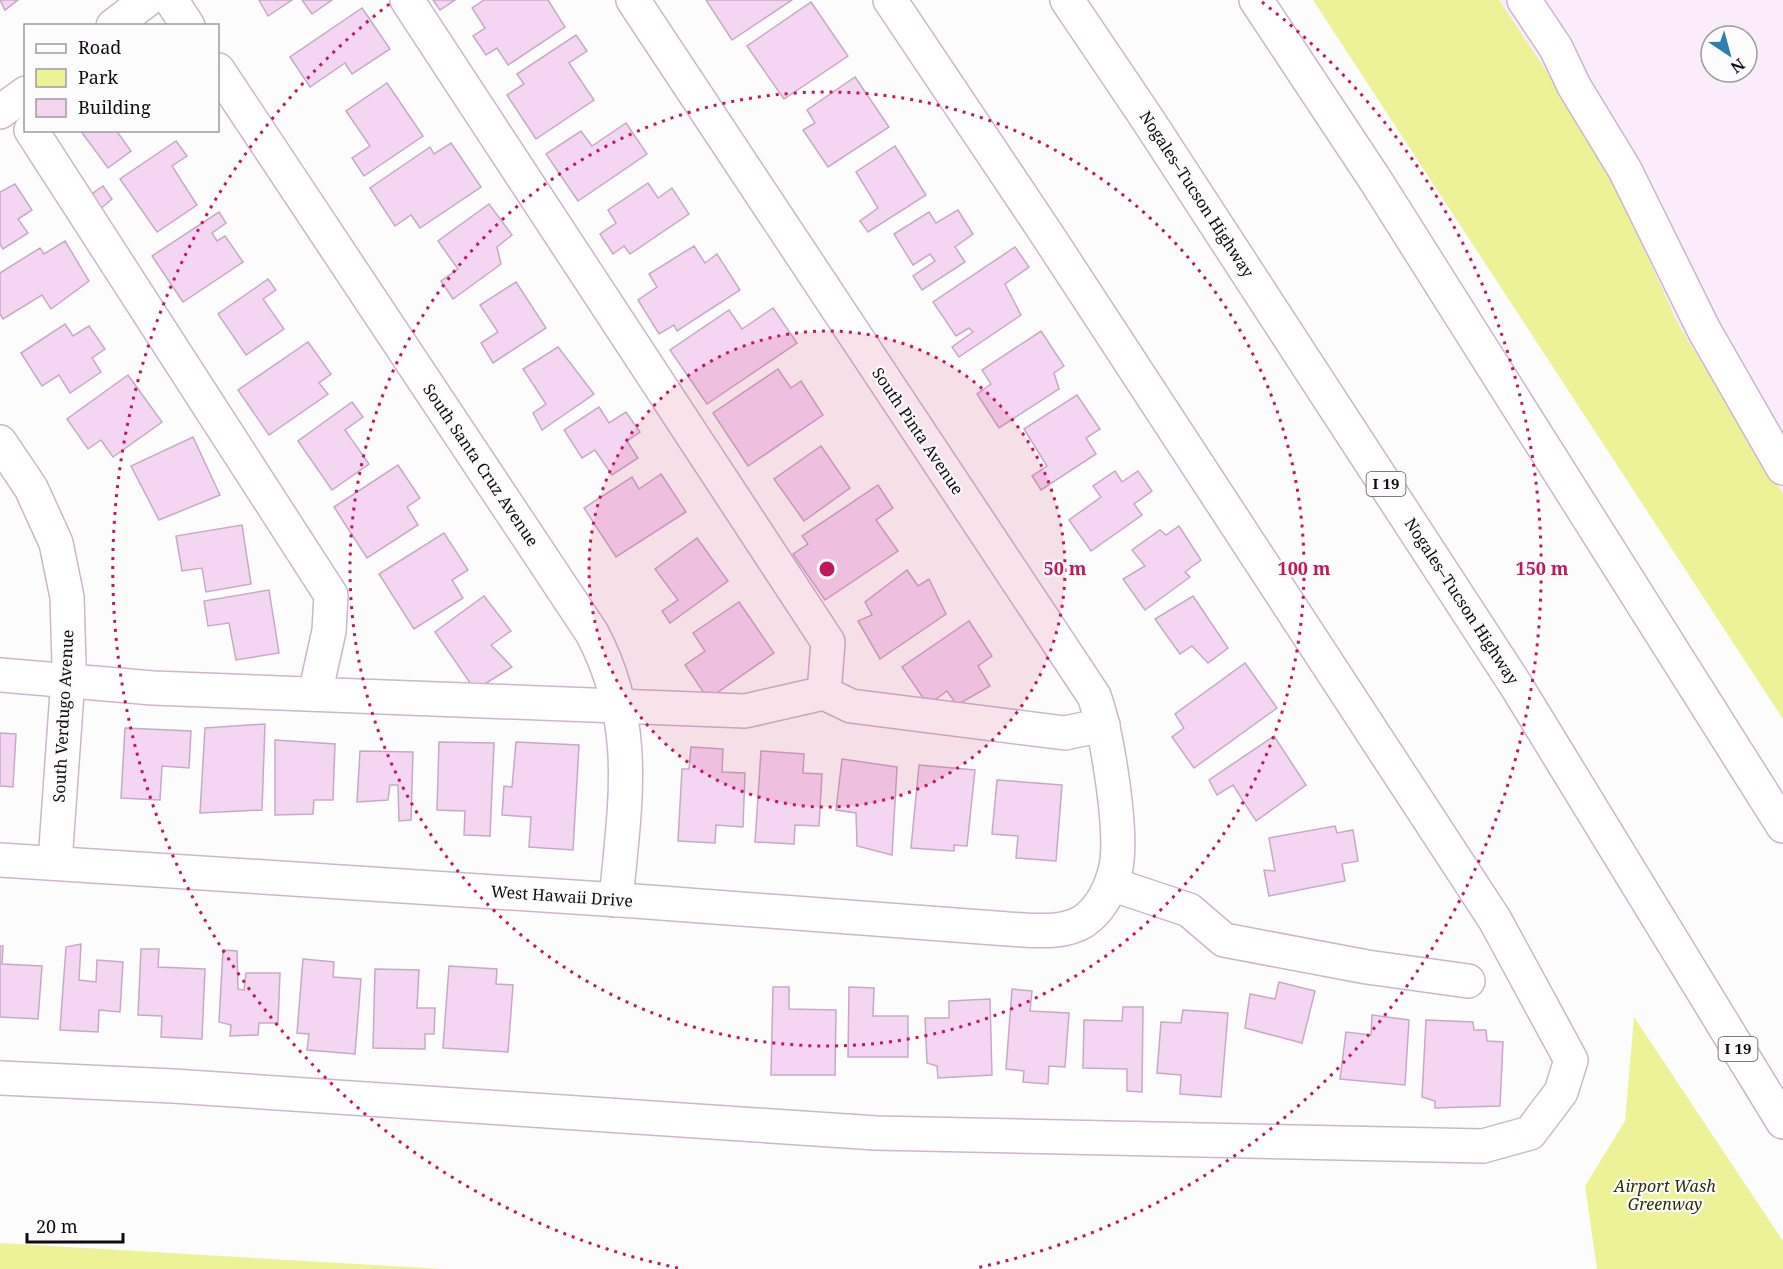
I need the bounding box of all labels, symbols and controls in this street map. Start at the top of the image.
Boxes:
legend [24,24,219,132]
north arrow [1699,24,1759,84]
text: Road [78,35,121,59]
text: N [1726,54,1749,79]
text: Park [78,65,118,89]
text: Building [78,95,151,119]
street label: Nogales–Tucson Highway [1135,106,1260,282]
street label: South Pinta Avenue [867,363,969,499]
street label: South Santa Cruz Avenue [418,379,544,551]
road number: I 19 [1366,472,1406,496]
street label: Nogales–Tucson Highway [1400,513,1525,689]
text: 50 m [1044,556,1087,580]
text: 100 m [1278,556,1331,580]
text: 150 m [1516,556,1569,580]
centre of rings [817,559,837,579]
street label: South Verdugo Avenue [47,629,79,803]
street label: West Hawaii Drive [490,880,634,912]
road number: I 19 [1718,1037,1758,1061]
park label: Airport Wash Greenway [1613,1175,1716,1215]
scale bar [27,1206,123,1244]
text: 20 m [36,1214,78,1238]

